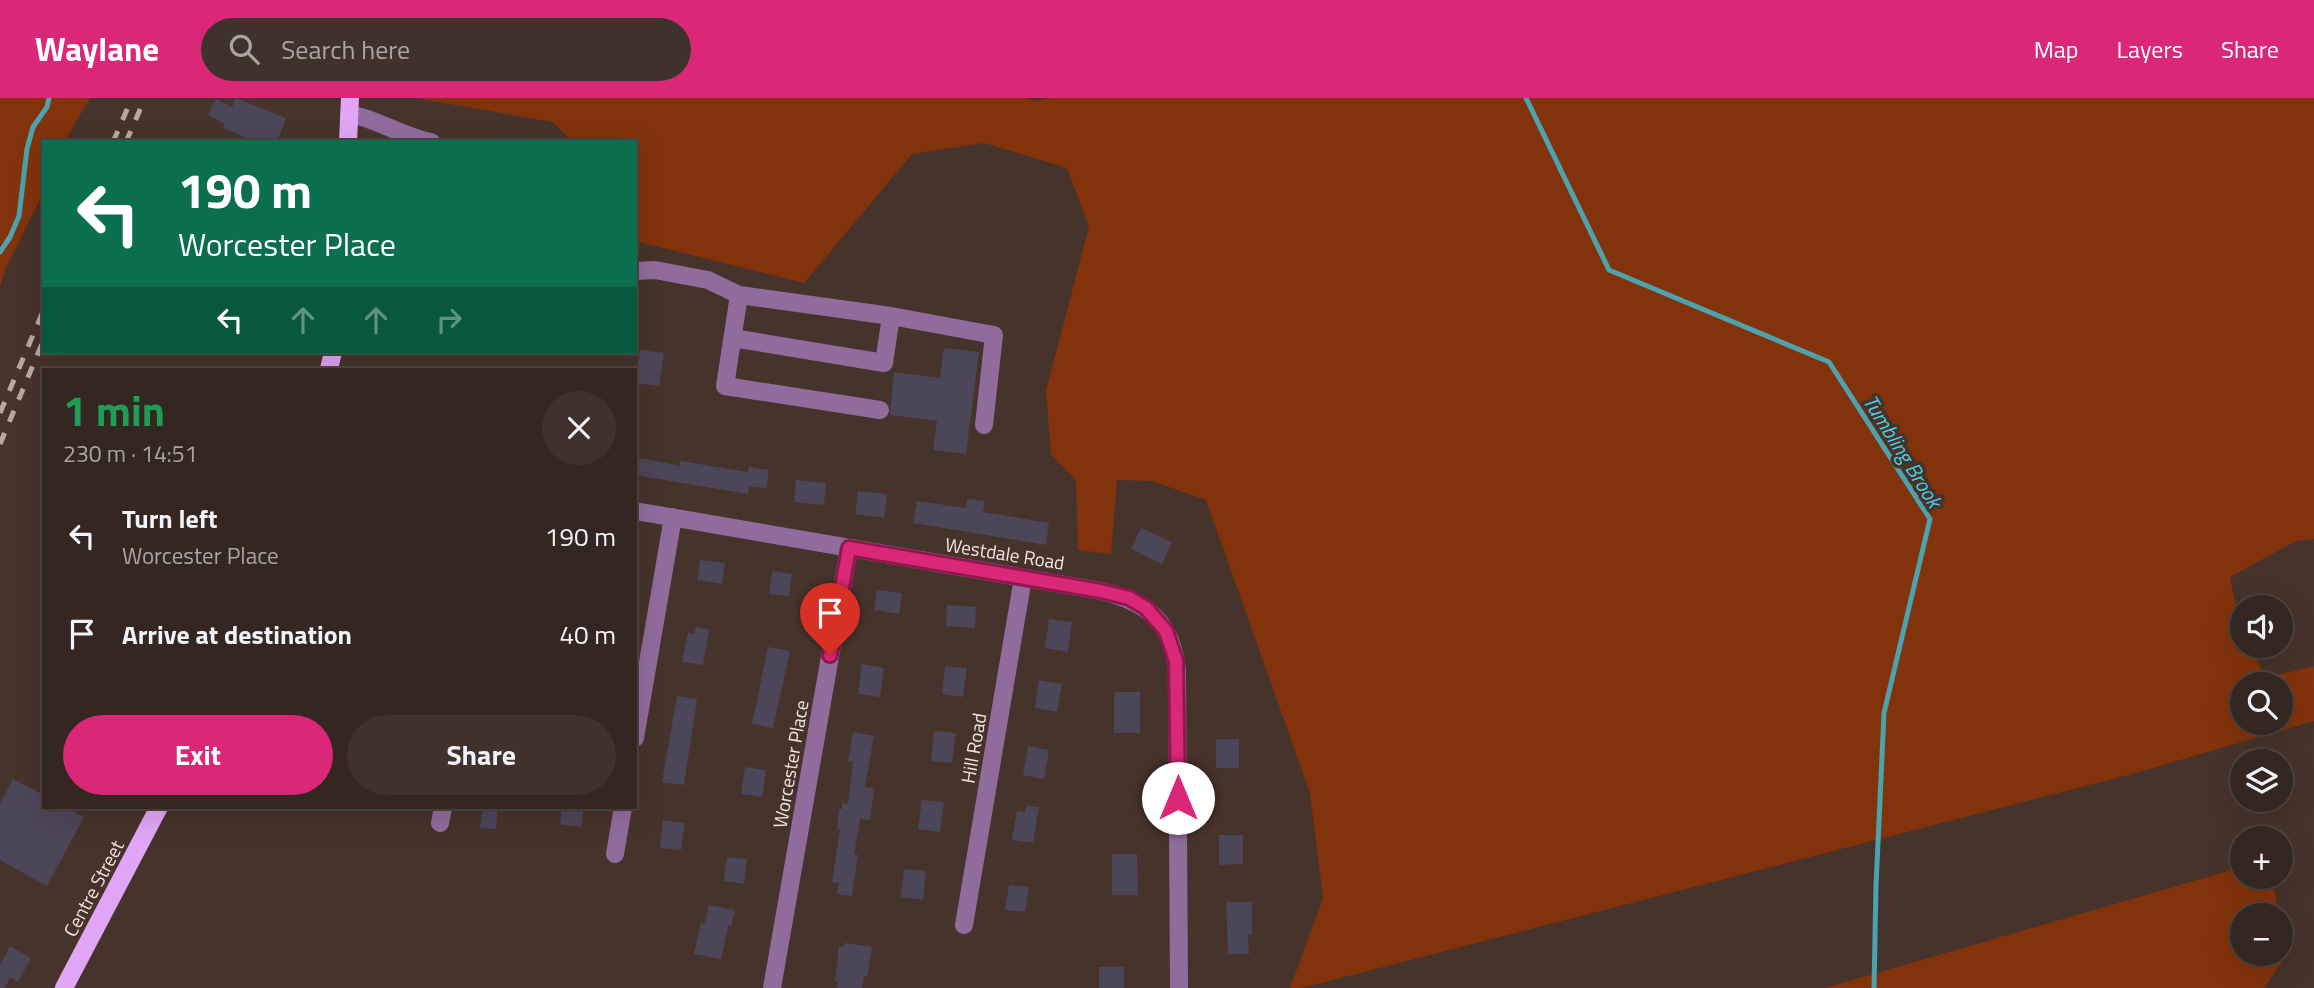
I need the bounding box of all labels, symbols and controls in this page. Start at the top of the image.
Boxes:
search box [201,18,691,81]
text: Waylane [35,24,159,74]
icon: search [225,30,263,68]
text: Search here [281,30,410,69]
text: Map [2034,31,2079,67]
text: Layers [2117,31,2183,67]
text: Share [2221,31,2279,67]
text: 190 m [178,152,312,227]
icon: left [63,168,154,259]
text: Worcester Place [178,220,396,268]
icon: left [211,301,249,339]
icon: ahead [284,301,322,339]
icon: ahead [357,301,395,339]
icon: right [430,301,468,339]
text: 1 min [63,378,165,442]
water label: Tumbling Brook [1856,388,1952,516]
button: close [542,391,616,465]
text: 230 m · 14:51 [63,436,198,471]
text: Turn left [122,499,217,538]
icon: left [63,517,101,555]
text: 190 m [545,517,616,556]
street label: Westdale Road [943,529,1067,577]
text: Worcester Place [122,538,279,573]
pin [800,583,860,655]
icon: arrive [811,594,849,632]
map controls [2230,595,2293,966]
button: sound [2230,595,2293,658]
icon: arrive [63,615,101,653]
text: Arrive at destination [122,615,352,654]
text: 40 m [559,615,616,654]
button: search [2230,672,2293,735]
street label: Worcester Place [764,698,816,830]
street label: Hill Road [953,710,993,786]
button: Exit [63,715,333,795]
button: Share [347,715,616,795]
button: layers [2230,749,2293,812]
position arrow [1141,761,1215,835]
button: + [2230,826,2293,889]
street label: Centre Street [55,834,131,941]
button: − [2230,903,2293,966]

